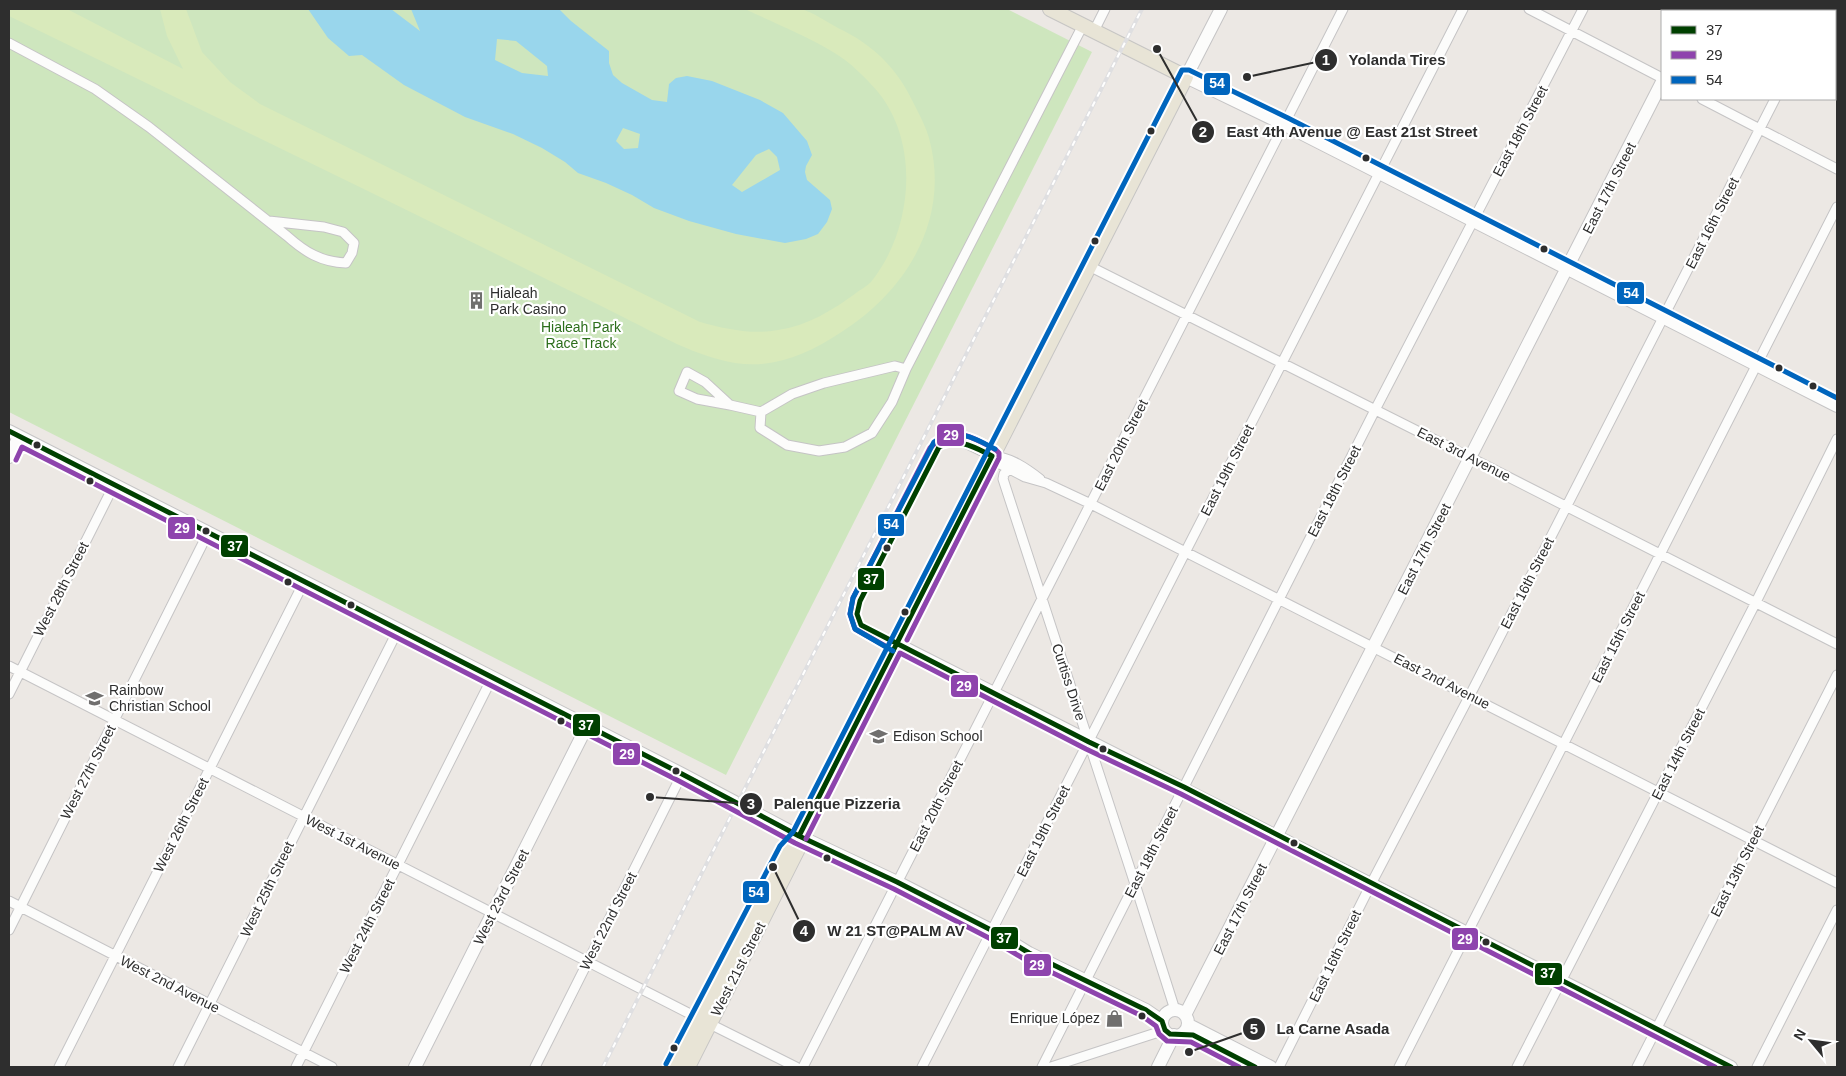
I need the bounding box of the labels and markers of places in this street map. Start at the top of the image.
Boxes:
callout: Yolanda Tires [1313,45,1455,75]
callout: East 4th Avenue @ East 21st Street [1191,117,1488,147]
unlabelled marker [1146,126,1156,136]
unlabelled marker [1361,153,1371,163]
unlabelled marker [1090,236,1100,246]
unlabelled marker [1539,244,1549,254]
place label: Hialeah Park Casino [490,285,566,317]
building icon: Hialeah Park Casino [466,291,486,311]
unlabelled marker [1774,363,1784,373]
unlabelled marker [1808,381,1818,391]
unlabelled marker [32,440,42,450]
unlabelled marker [85,476,95,486]
unlabelled marker [201,526,211,536]
unlabelled marker [882,543,892,553]
unlabelled marker [283,577,293,587]
unlabelled marker [346,600,356,610]
unlabelled marker [900,607,910,617]
place label: Rainbow Christian School [109,682,211,714]
school or university icon: Rainbow Christian School [85,688,105,708]
unlabelled marker [556,716,566,726]
school or university icon: Edison School [869,726,889,746]
place label: Edison School [893,728,983,744]
unlabelled marker [1098,744,1108,754]
unlabelled marker [671,766,681,776]
callout: Palenque Pizzeria [739,789,910,819]
unlabelled marker [1289,838,1299,848]
unlabelled marker [822,853,832,863]
callout: W 21 ST@PALM AV [792,916,975,946]
unlabelled marker [1481,937,1491,947]
shop icon: Enrique López [1104,1008,1124,1028]
place label: Enrique López [1010,1010,1100,1026]
unlabelled marker [1137,1011,1147,1021]
callout: La Carne Asada [1241,1014,1400,1044]
unlabelled marker [669,1043,679,1053]

